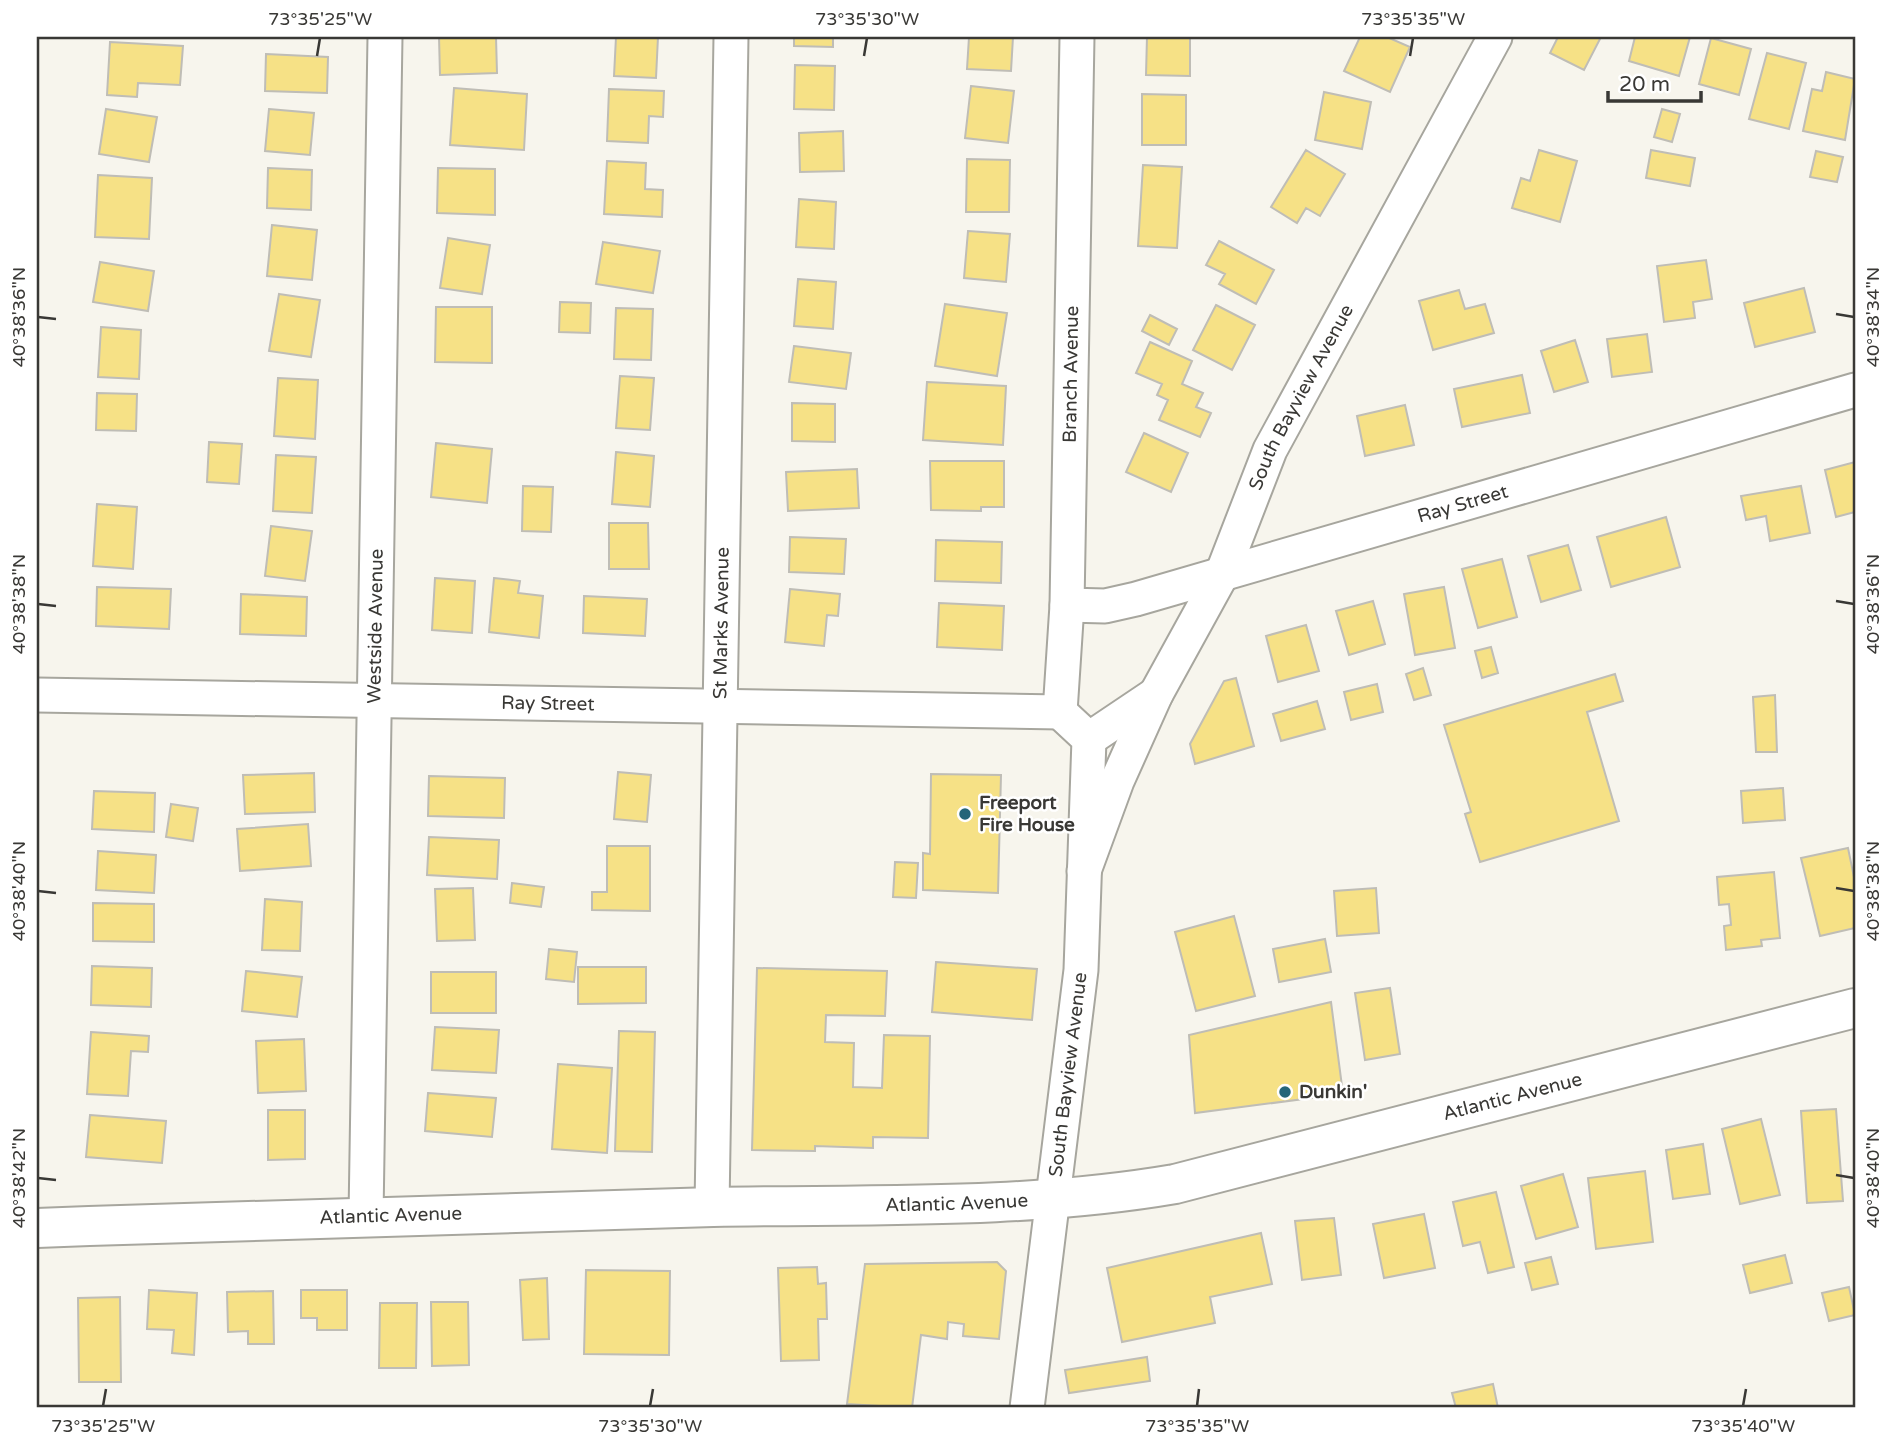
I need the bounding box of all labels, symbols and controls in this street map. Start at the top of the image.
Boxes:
text: 73°35'25"W [268,8,372,30]
text: 73°35'30"W [815,8,919,30]
text: 73°35'35"W [1361,8,1465,30]
scale bar [1608,60,1701,104]
text: 20 m [1619,72,1670,97]
text: 40°38'36"N [8,267,30,367]
text: 40°38'34"N [1862,267,1884,367]
street label: South Bayview Avenue [1245,301,1358,493]
street label: Branch Avenue [1059,305,1083,443]
street label: Ray Street [1415,480,1511,528]
street label: St Marks Avenue [709,547,734,699]
street label: Westside Avenue [363,548,388,704]
text: 40°38'38"N [8,554,30,654]
text: 40°38'36"N [1862,554,1884,654]
street label: Ray Street [501,692,595,715]
place label: Freeport Fire House [979,792,1075,836]
marker: Freeport Fire House [957,806,973,822]
text: 40°38'40"N [8,841,30,941]
text: 40°38'38"N [1862,841,1884,941]
street label: South Bayview Avenue [1045,971,1092,1178]
street label: Atlantic Avenue [1441,1068,1584,1125]
place label: Dunkin' [1299,1081,1367,1103]
marker: Dunkin' [1277,1084,1293,1100]
text: 40°38'42"N [8,1128,30,1228]
text: 40°38'40"N [1862,1128,1884,1228]
street label: Atlantic Avenue [885,1190,1029,1216]
street label: Atlantic Avenue [319,1202,462,1229]
text: 73°35'25"W [51,1415,155,1437]
text: 73°35'30"W [598,1415,702,1437]
text: 73°35'35"W [1145,1415,1249,1437]
text: 73°35'40"W [1691,1415,1795,1437]

